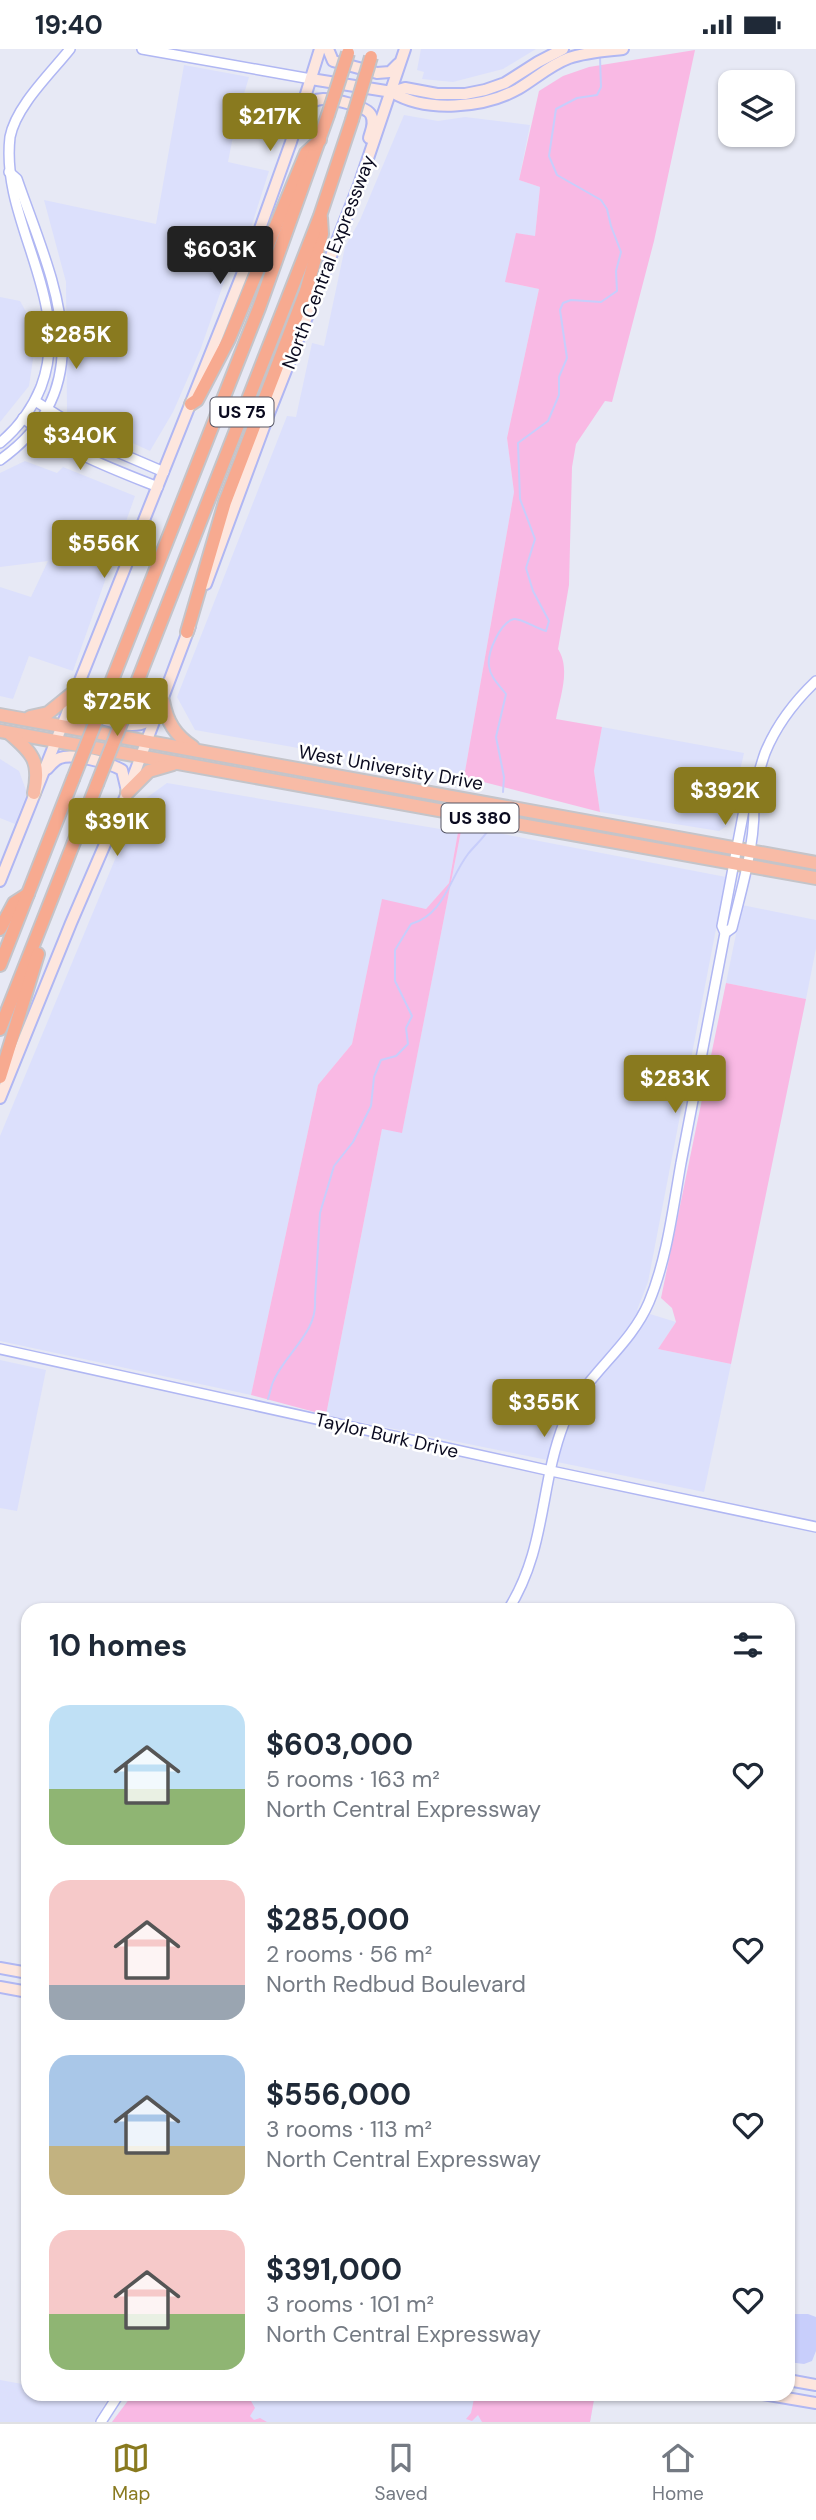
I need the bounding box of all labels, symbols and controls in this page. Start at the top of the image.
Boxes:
text: 19:40 [35,8,103,42]
map controls [718,70,795,147]
button: layers [718,70,795,147]
pin: $217K [221,93,319,153]
text: $217K [239,101,301,131]
street label: North Central Expressway [276,151,381,373]
pin: $603K [171,226,269,286]
text: $603K [183,234,257,264]
pin: $285K [27,311,125,371]
text: $285K [41,319,111,349]
road number: US 75 [210,397,274,426]
pin: $340K [31,413,129,472]
text: $340K [43,420,117,450]
pin: $556K [55,521,153,580]
text: $556K [68,528,140,558]
pin: $725K [68,679,166,738]
text: $725K [83,686,151,716]
street label: West University Drive [297,739,485,796]
pin: $392K [676,767,774,827]
text: $392K [690,775,760,805]
pin: $391K [68,799,166,858]
road number: US 380 [442,803,518,833]
text: $391K [84,806,150,836]
pin: $283K [626,1055,724,1115]
text: $283K [640,1063,710,1093]
pin: $355K [495,1379,593,1439]
text: $355K [508,1387,580,1417]
street label: Taylor Burk Drive [313,1407,461,1464]
text: 10 homes [49,1626,187,1665]
icon: filters [729,1626,767,1664]
text: $603,000 [266,1725,413,1764]
icon: home [105,1733,189,1817]
icon: heart [729,1756,767,1794]
text: 5 rooms · 163 m² [266,1764,440,1794]
text: North Central Expressway [266,1794,541,1824]
text: $285,000 [266,1900,410,1939]
icon: home [105,1908,189,1992]
icon: heart [729,1931,767,1969]
text: 2 rooms · 56 m² [266,1939,432,1969]
text: North Redbud Boulevard [266,1969,526,1999]
text: $556,000 [266,2075,411,2114]
icon: home [105,2083,189,2167]
icon: heart [729,2106,767,2144]
text: 3 rooms · 113 m² [266,2114,432,2144]
text: North Central Expressway [266,2144,541,2174]
text: $391,000 [266,2250,402,2289]
icon: home [105,2258,189,2342]
icon: heart [729,2281,767,2319]
text: 3 rooms · 101 m² [266,2289,434,2319]
text: North Central Expressway [266,2319,541,2349]
tab: Map [112,2439,150,2506]
tab: Saved [375,2439,428,2506]
tab: Home [652,2439,704,2506]

